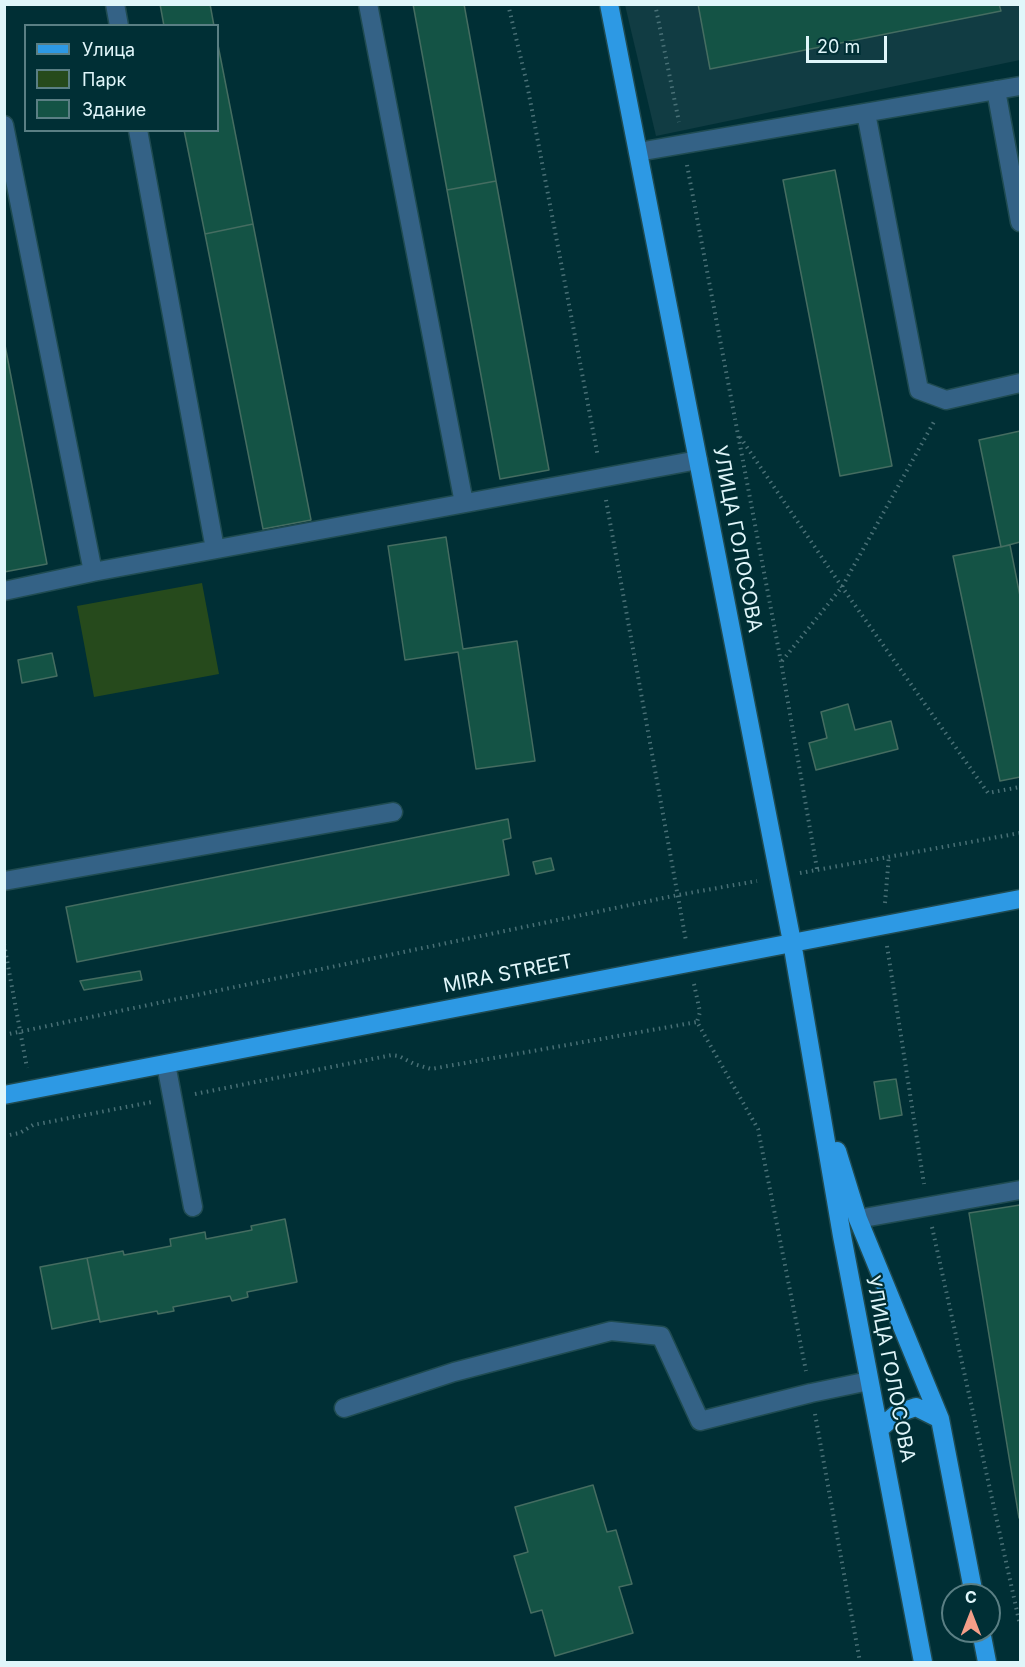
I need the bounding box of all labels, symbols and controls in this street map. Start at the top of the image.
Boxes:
legend [24,24,219,132]
scale bar [809,24,890,62]
text: 20 m [817,36,860,57]
text: Улица [82,39,135,60]
text: Парк [82,69,126,90]
text: Здание [82,99,146,120]
street label: УЛИЦА ГОЛОСОВА [707,444,767,634]
street label: MIRA STREET [441,950,575,998]
street label: УЛИЦА ГОЛОСОВА [860,1274,920,1464]
north arrow [941,1583,1001,1643]
text: С [965,1587,977,1607]

